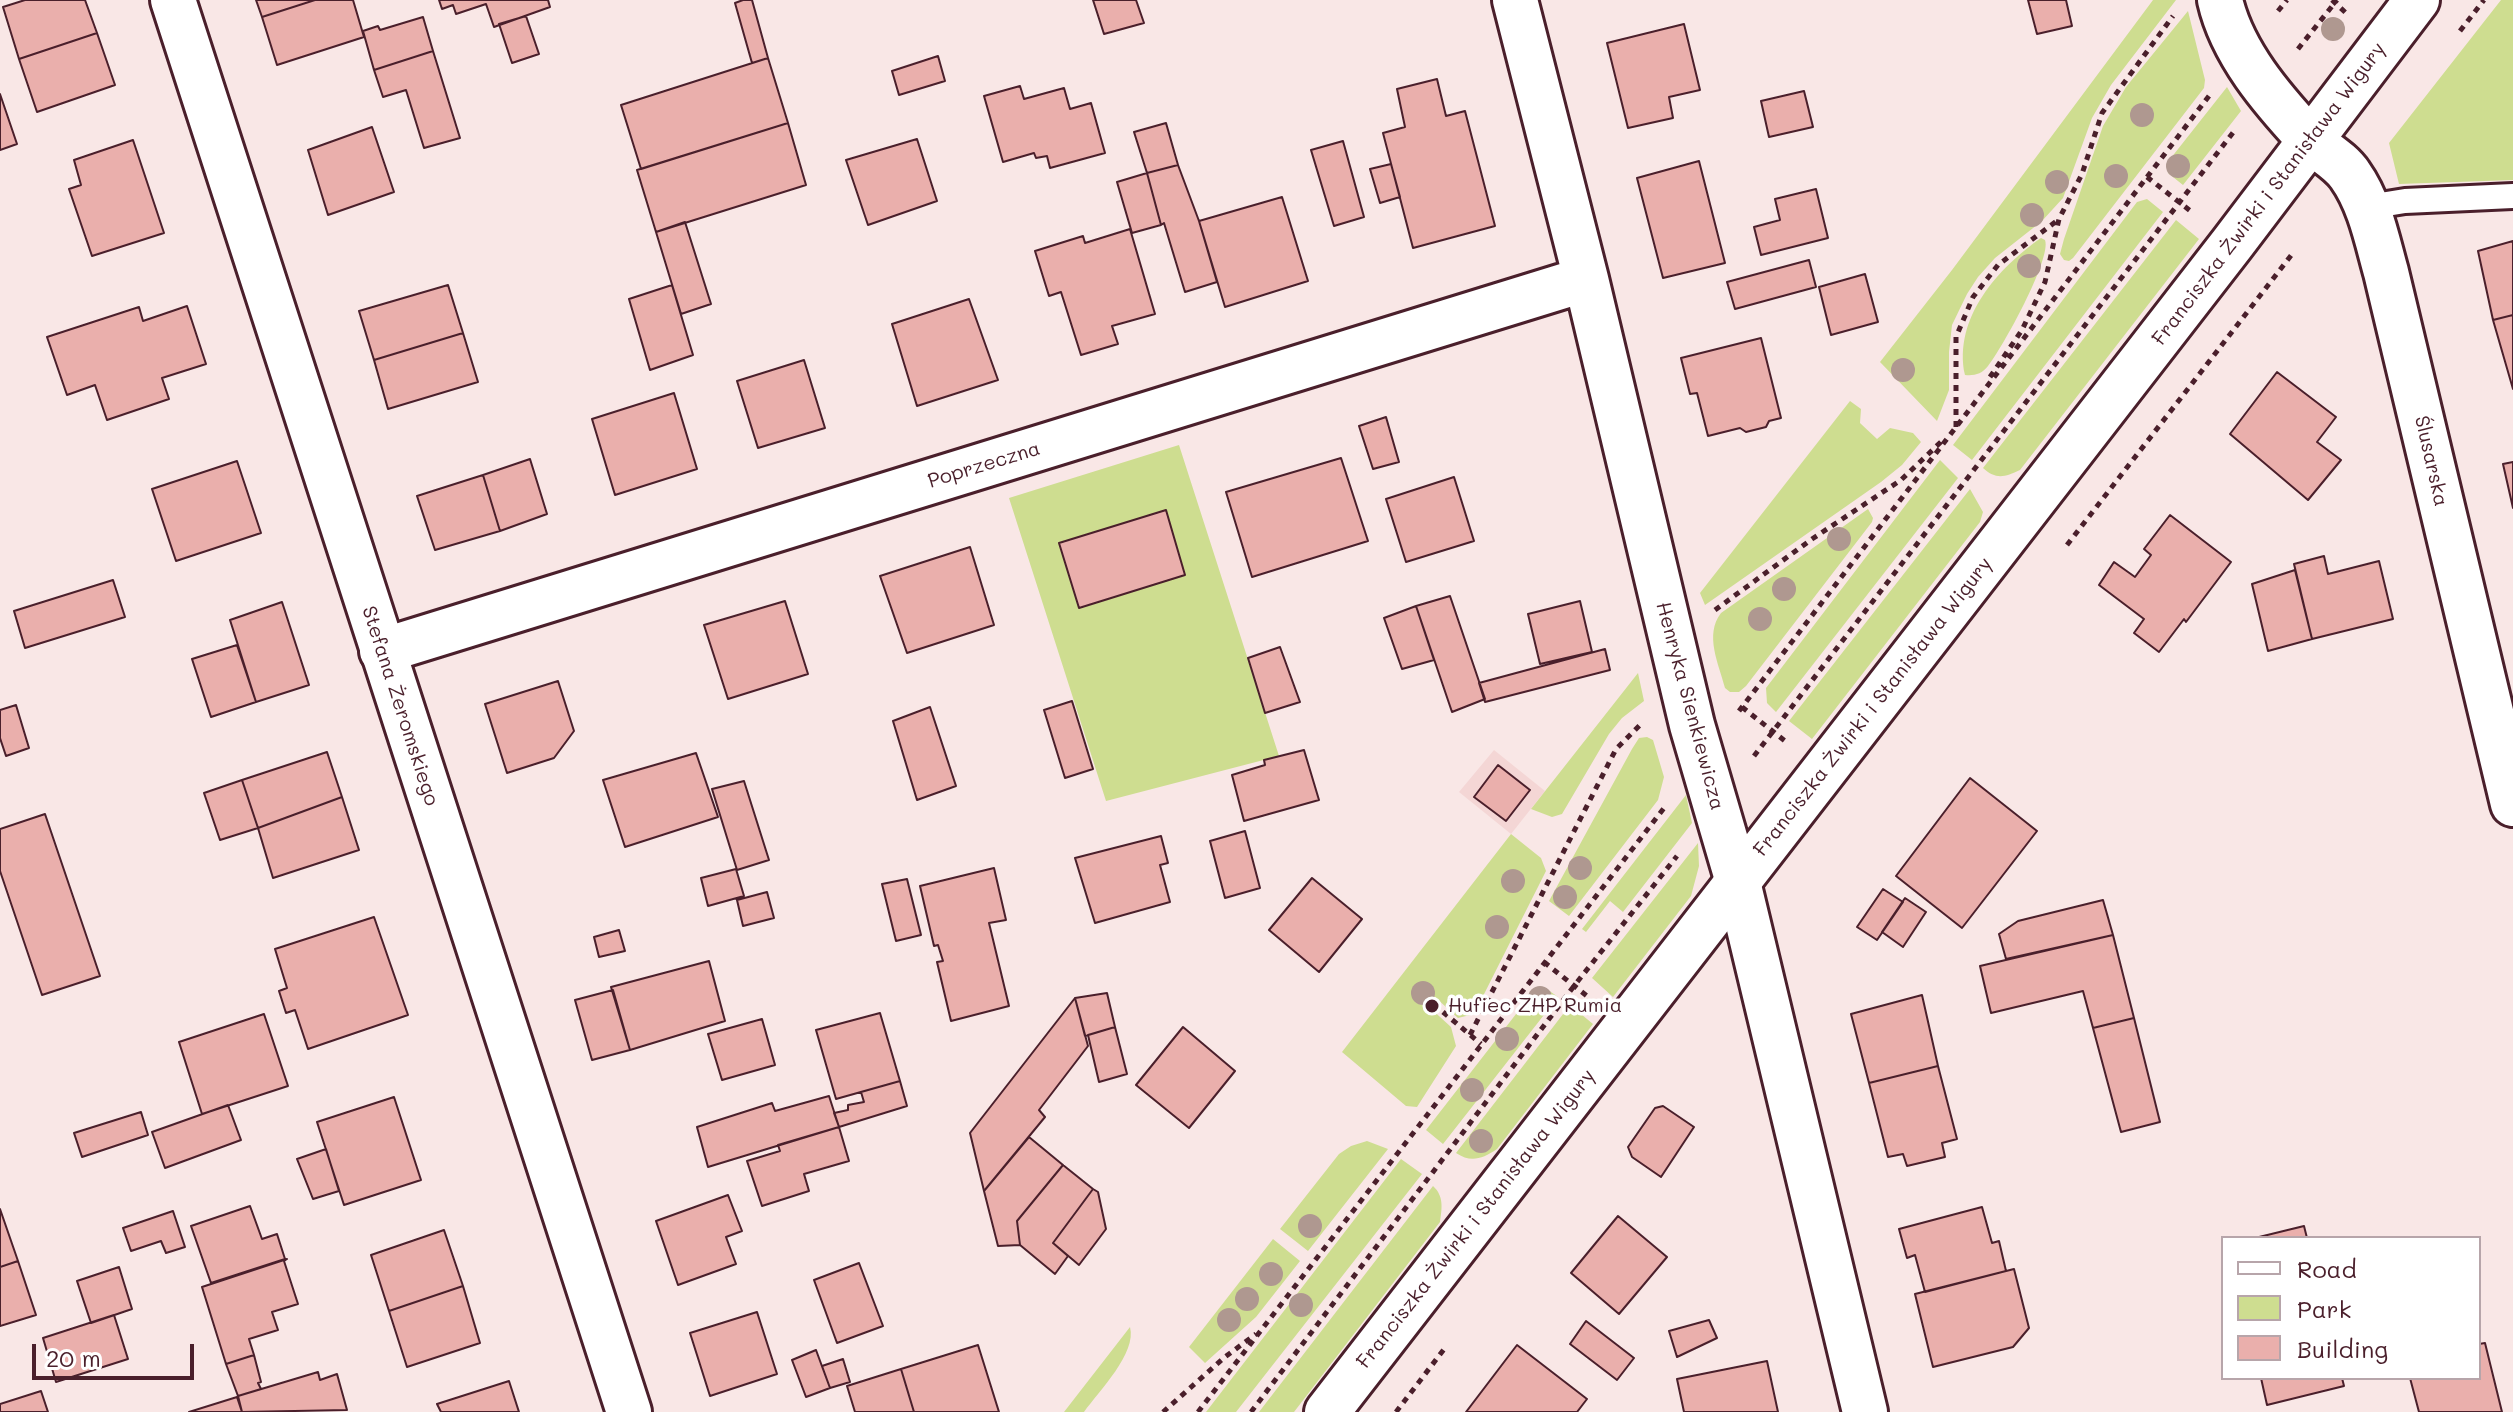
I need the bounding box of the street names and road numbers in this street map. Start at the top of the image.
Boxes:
street label: Franciszka Żwirki i Stanisława Wigury [2147,38,2391,350]
street label: Ślusarska [2409,413,2453,509]
street label: Poprzeczna [925,437,1043,493]
street label: Franciszka Żwirki i Stanisława Wigury [1749,553,1997,861]
street label: Henryka Sienkiewicza [1651,599,1729,813]
street label: Stefana Żeromskiego [356,603,444,809]
street label: Franciszka Żwirki i Stanisława Wigury [1352,1065,1600,1373]

